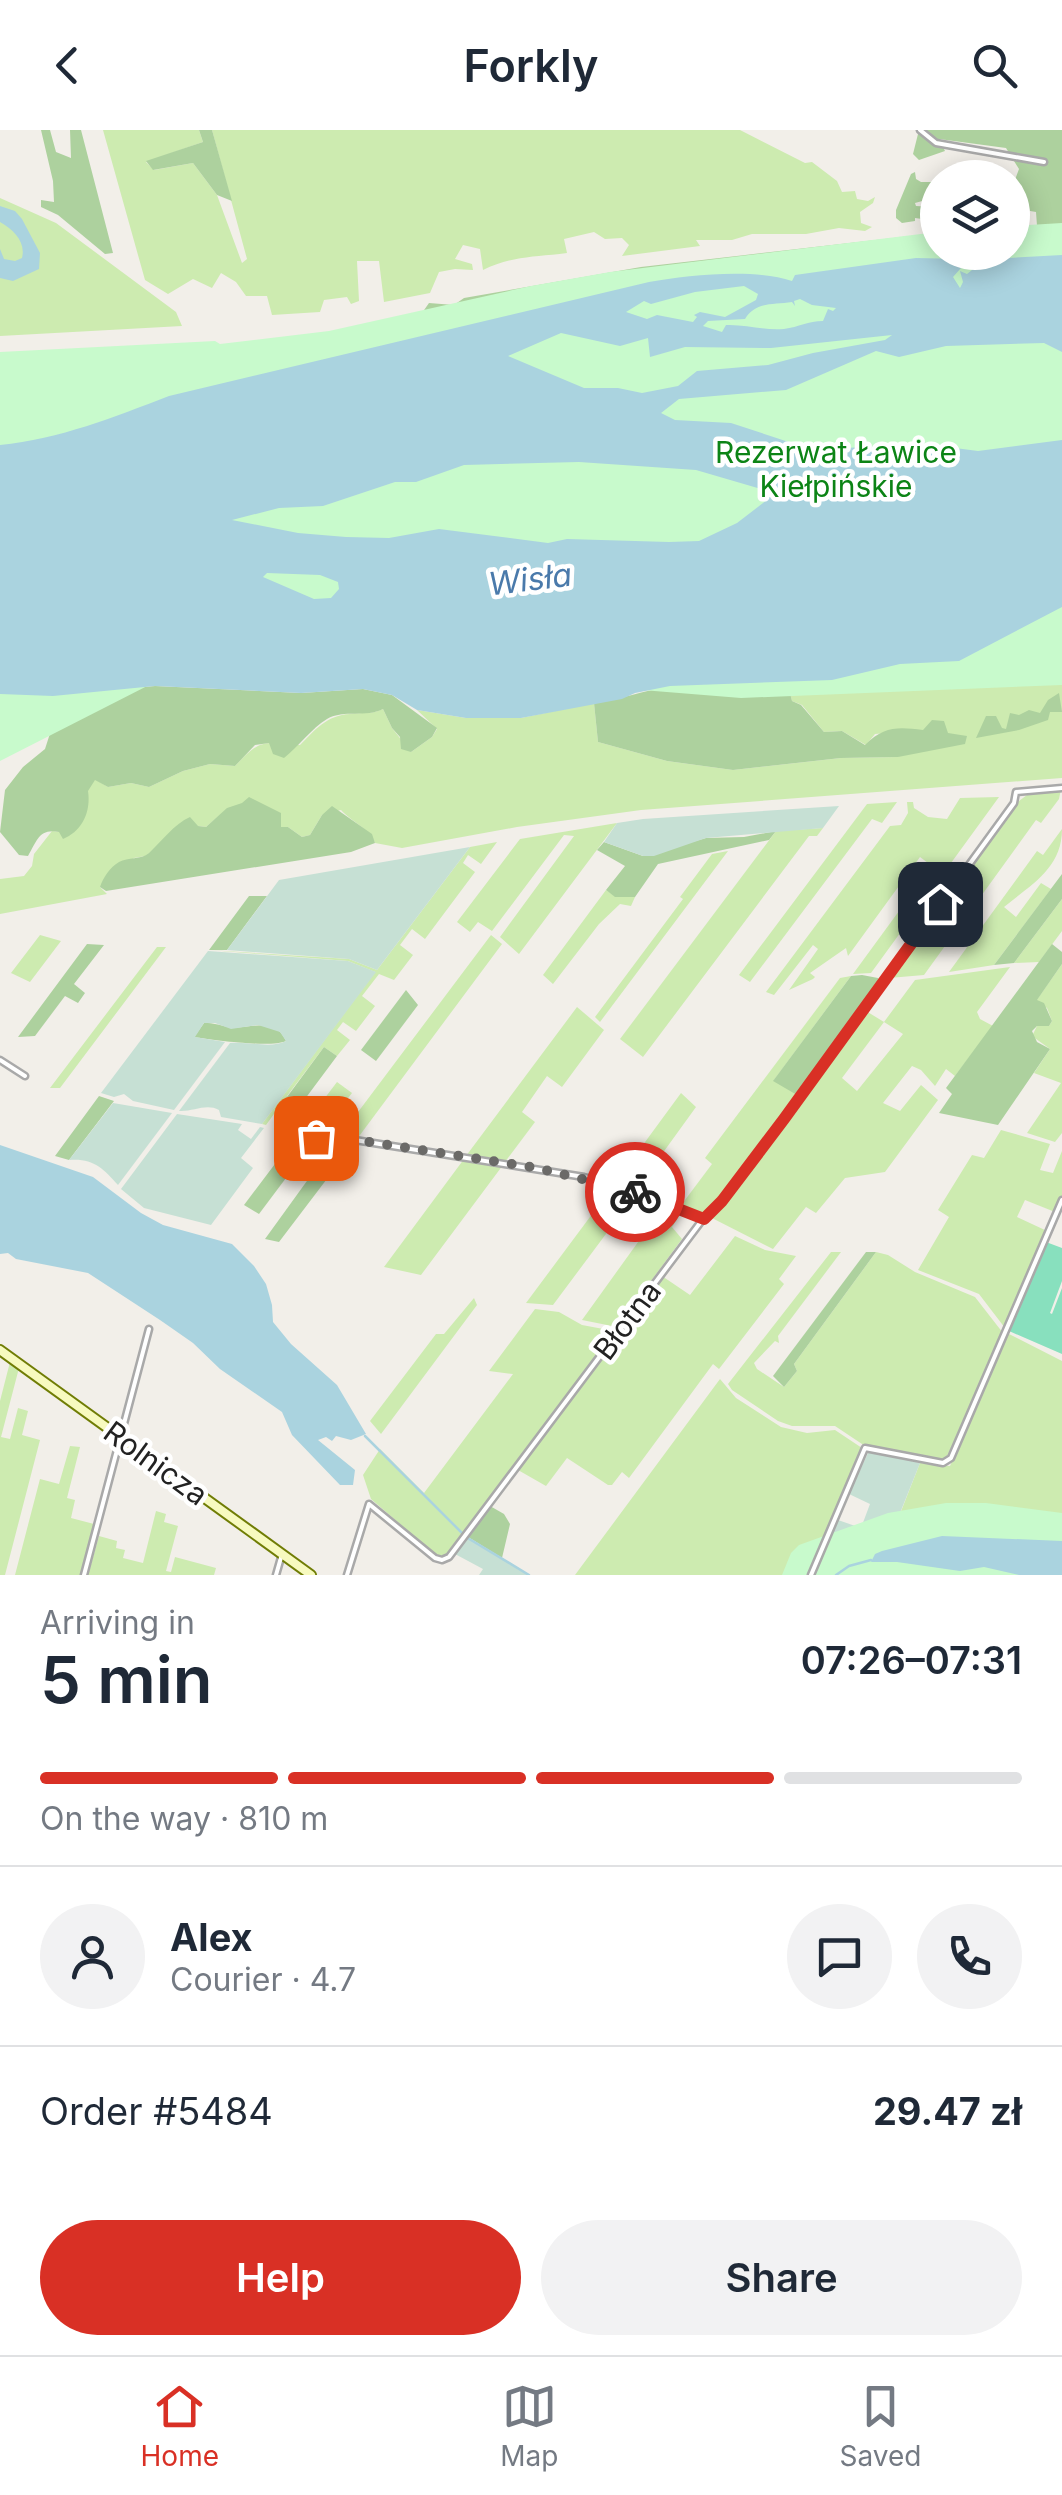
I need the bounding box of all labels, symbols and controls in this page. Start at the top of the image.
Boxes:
icon: back [40,38,95,93]
text: Forkly [463,38,599,93]
icon: search [967,38,1022,93]
map controls [920,160,1030,270]
button: layers [920,160,1030,270]
park label: Rezerwat Ławice Kiełpińskie [715,434,957,504]
water label: Wisła [486,555,574,603]
pin [898,862,983,947]
icon: home [913,877,968,932]
pin [274,1096,359,1181]
icon: bag [289,1111,344,1166]
courier [585,1142,685,1242]
icon: bike [608,1165,663,1220]
street label: Błotna [586,1274,668,1366]
street label: Rolnicza [97,1413,215,1513]
text: Arriving in [40,1603,195,1642]
text: 07:26–07:31 [801,1637,1022,1683]
text: 5 min [40,1640,213,1719]
text: On the way · 810 m [40,1799,328,1838]
button: person [40,1904,145,2009]
button: chat [787,1904,892,2009]
button: phone [917,1904,1022,2009]
text: Alex [170,1914,253,1960]
text: Courier · 4.7 [170,1960,356,1999]
text: Order #5484 [40,2088,273,2134]
text: 29.47 zł [873,2088,1022,2134]
button: Help [40,2220,521,2335]
button: Share [541,2220,1022,2335]
tab: Home [141,2379,219,2473]
tab: Map [500,2379,558,2473]
tab: Saved [839,2379,921,2473]

